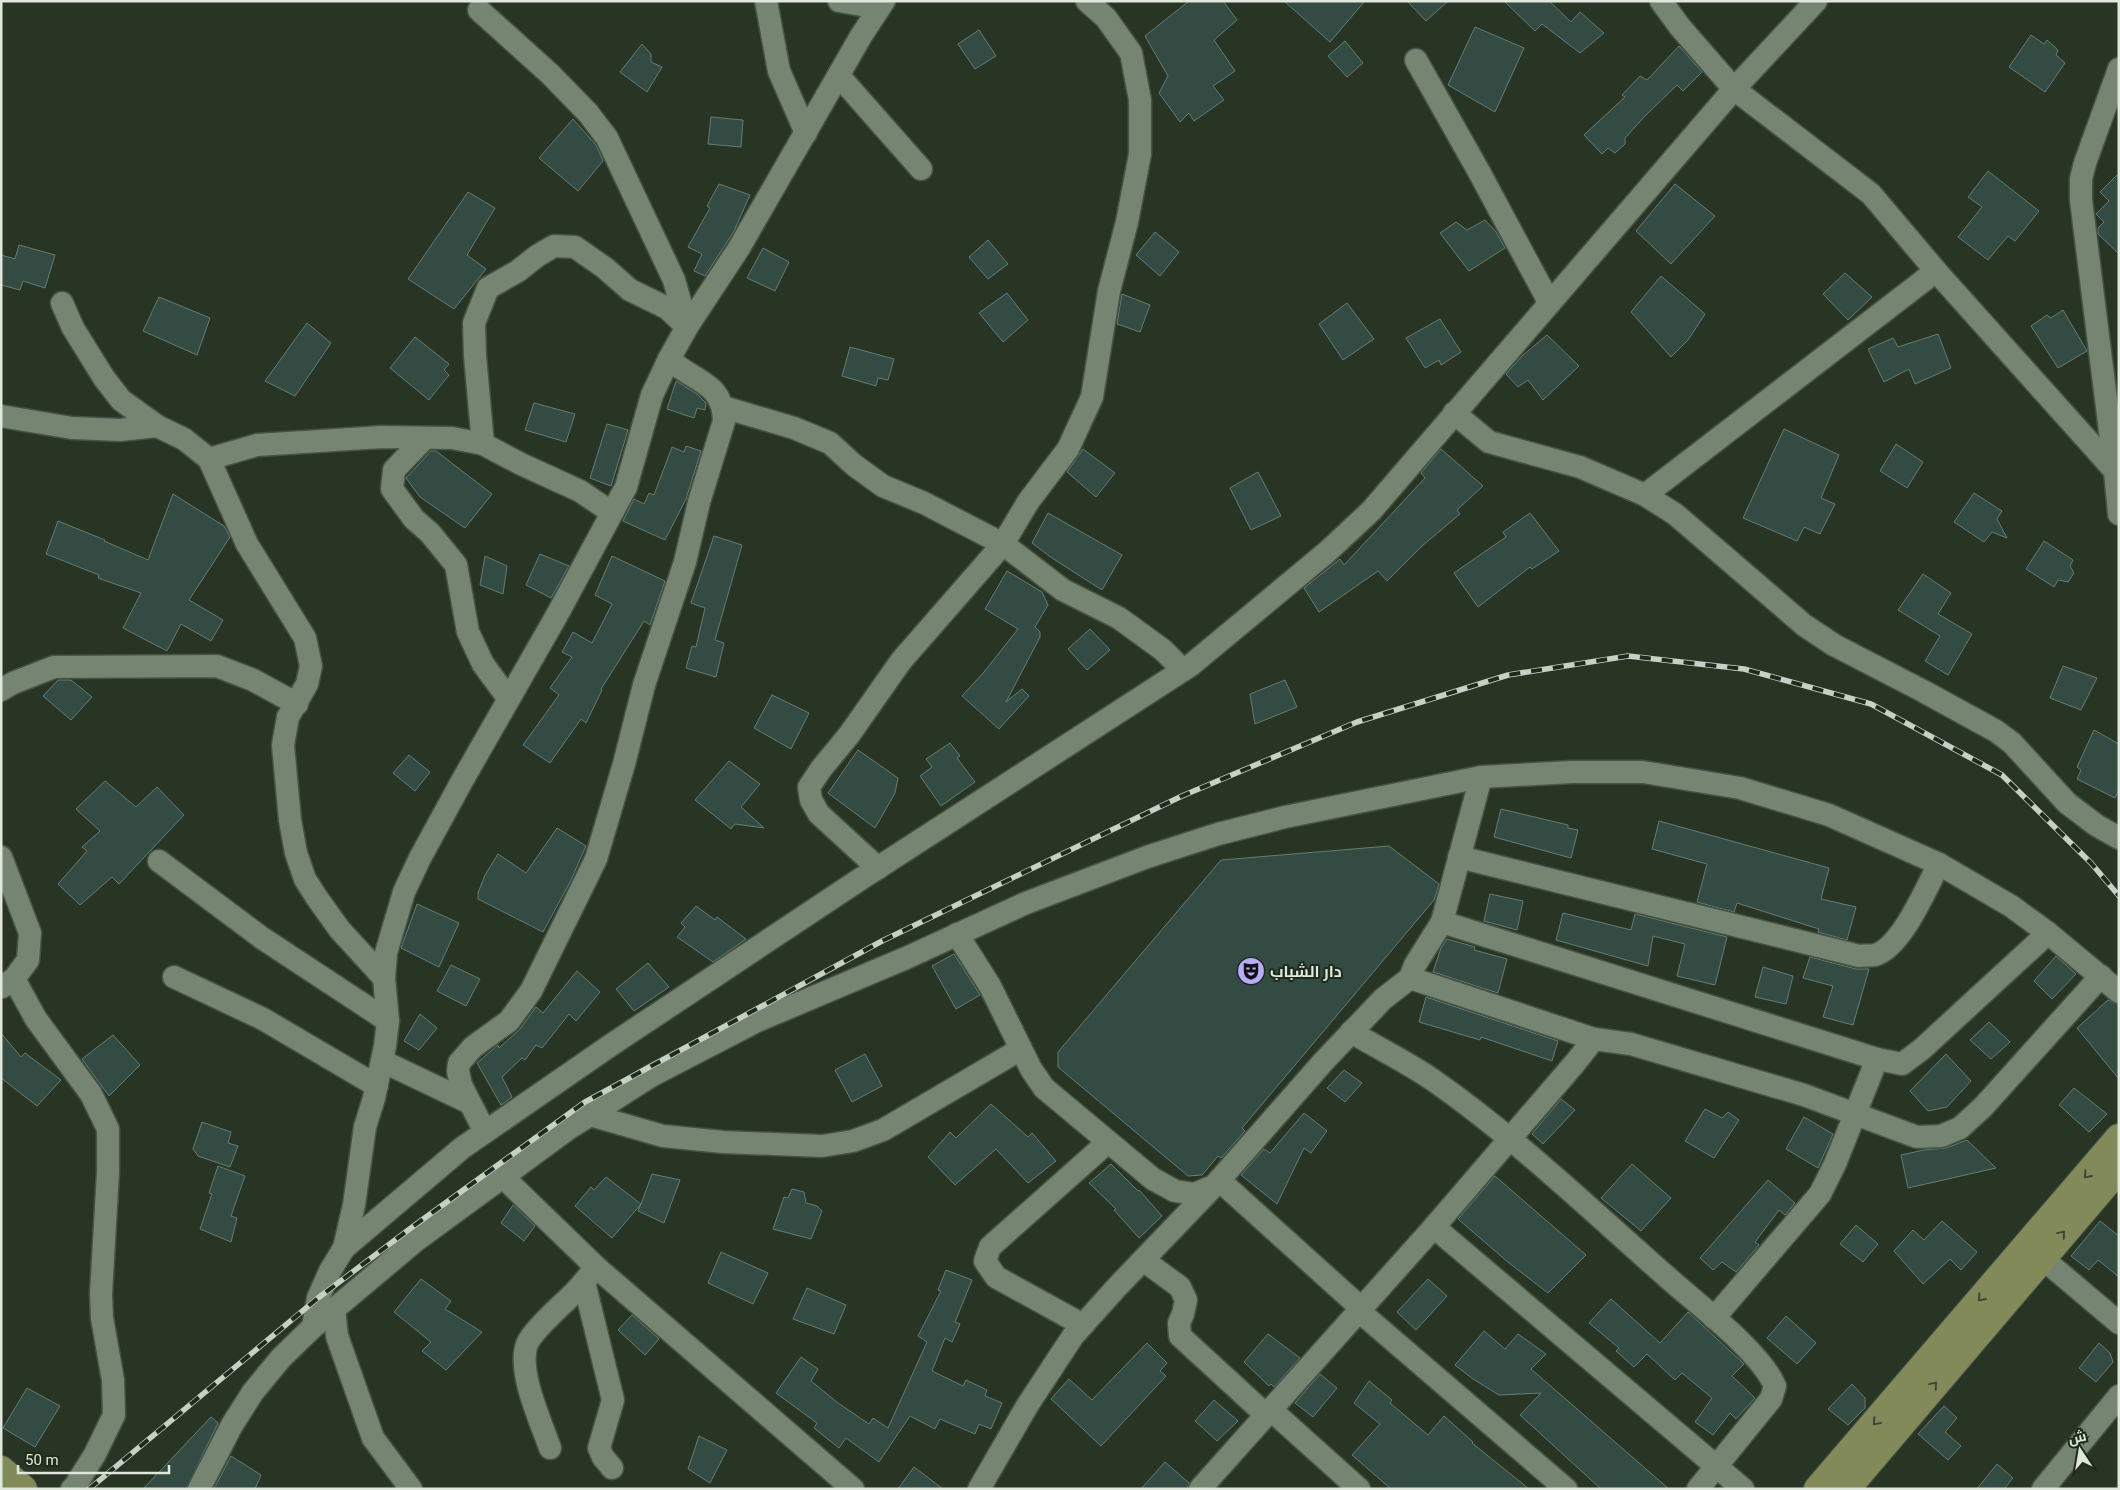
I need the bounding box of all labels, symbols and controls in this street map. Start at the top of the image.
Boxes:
theatre icon: دار الشباب [1236,956,1266,986]
place label: دار الشباب [1270,962,1342,981]
one-way arrow [2084,1169,2093,1178]
one-way arrow [2057,1231,2066,1240]
one-way arrow [1978,1293,1987,1302]
one-way arrow [1929,1382,1937,1391]
one-way arrow [1872,1416,1881,1425]
north arrow [2055,1425,2105,1475]
text: ش [2067,1428,2088,1448]
scale bar [18,1442,169,1474]
text: 50 m [25,1451,59,1469]

